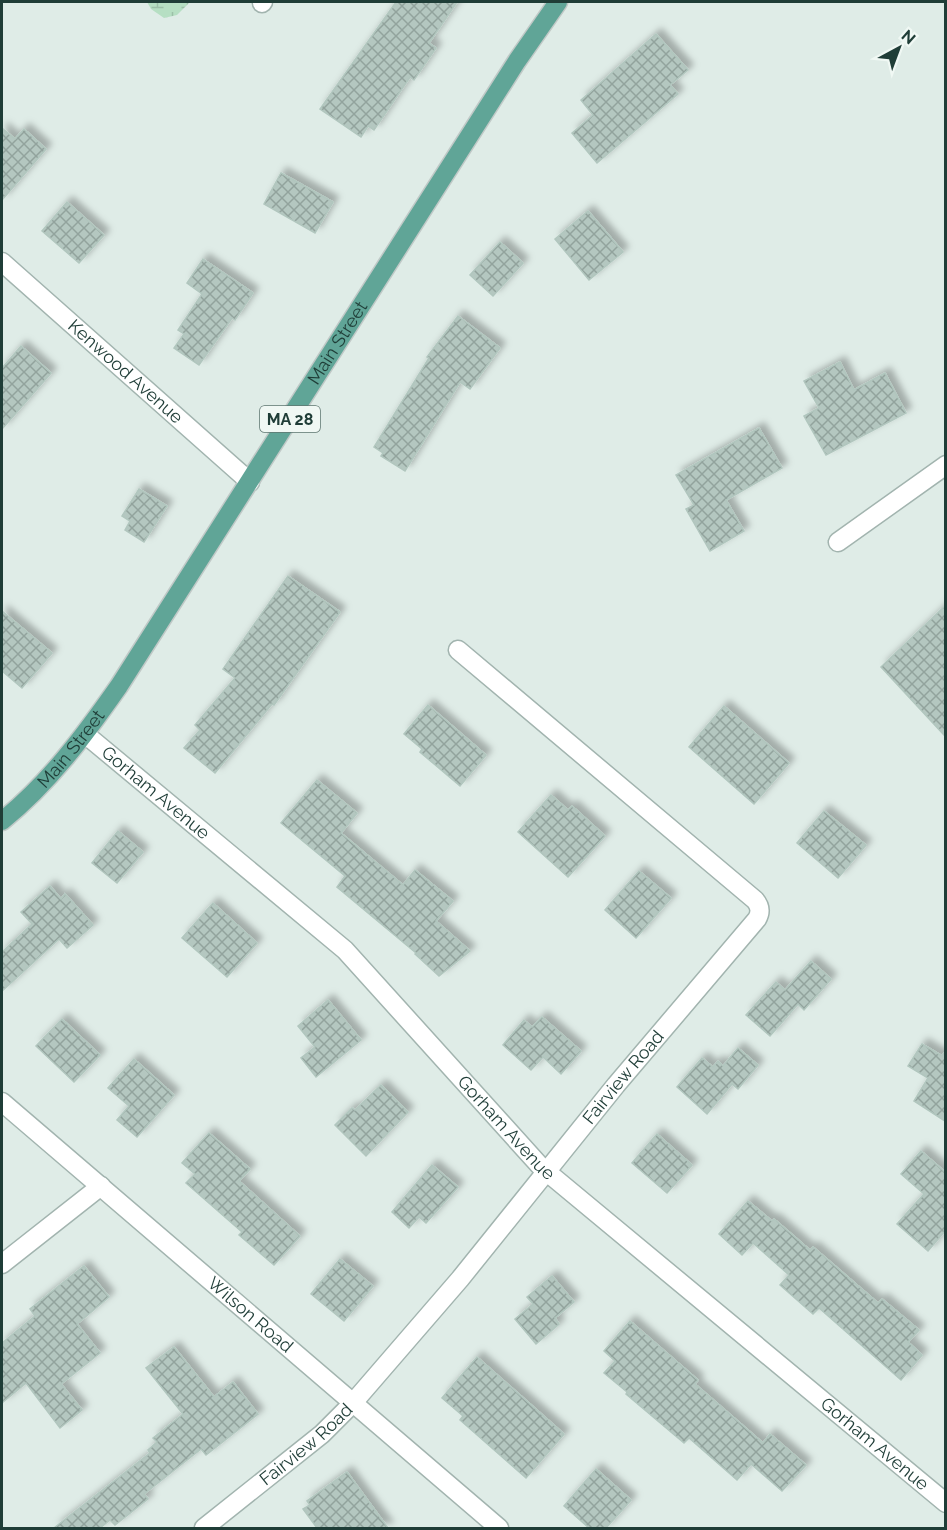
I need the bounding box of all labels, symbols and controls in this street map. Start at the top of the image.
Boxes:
north arrow [869,18,929,78]
text: N [898,26,919,48]
street label: Main Street [303,297,371,388]
street label: Kenwood Avenue [64,315,188,428]
road number: MA 28 [260,406,320,432]
street label: Main Street [33,706,109,792]
street label: Gorham Avenue [98,741,215,844]
street label: Fairview Road [578,1026,668,1128]
street label: Gorham Avenue [454,1071,560,1184]
street label: Wilson Road [204,1272,297,1357]
street label: Gorham Avenue [817,1393,934,1495]
street label: Fairview Road [255,1399,357,1490]

